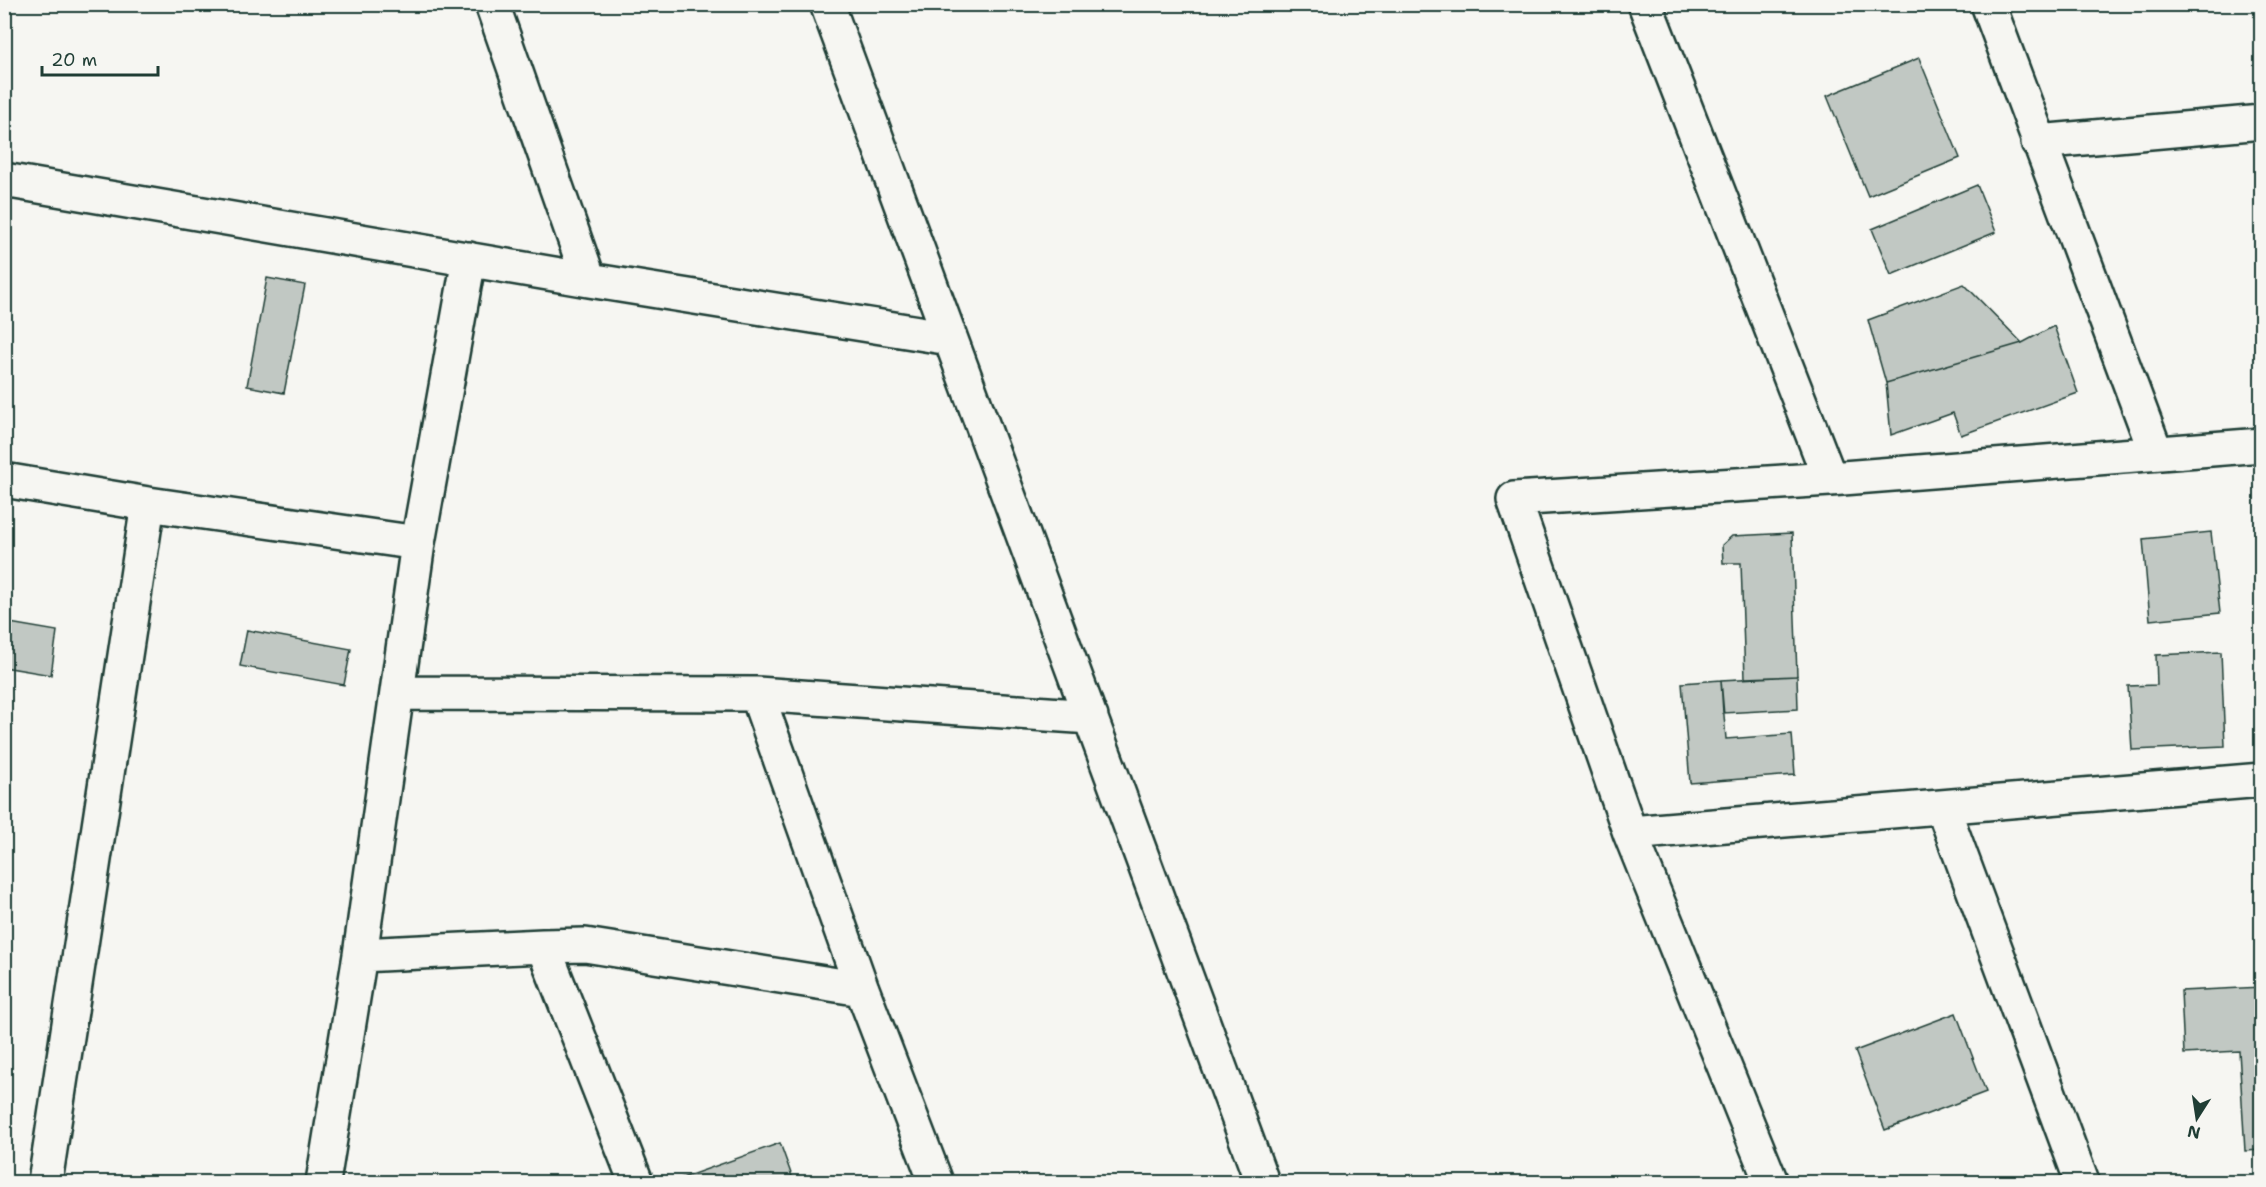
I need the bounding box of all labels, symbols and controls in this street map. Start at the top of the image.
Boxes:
scale bar [42,39,158,77]
text: 20 m [51,48,97,72]
north arrow [2167,1088,2227,1148]
text: N [2186,1121,2202,1144]

